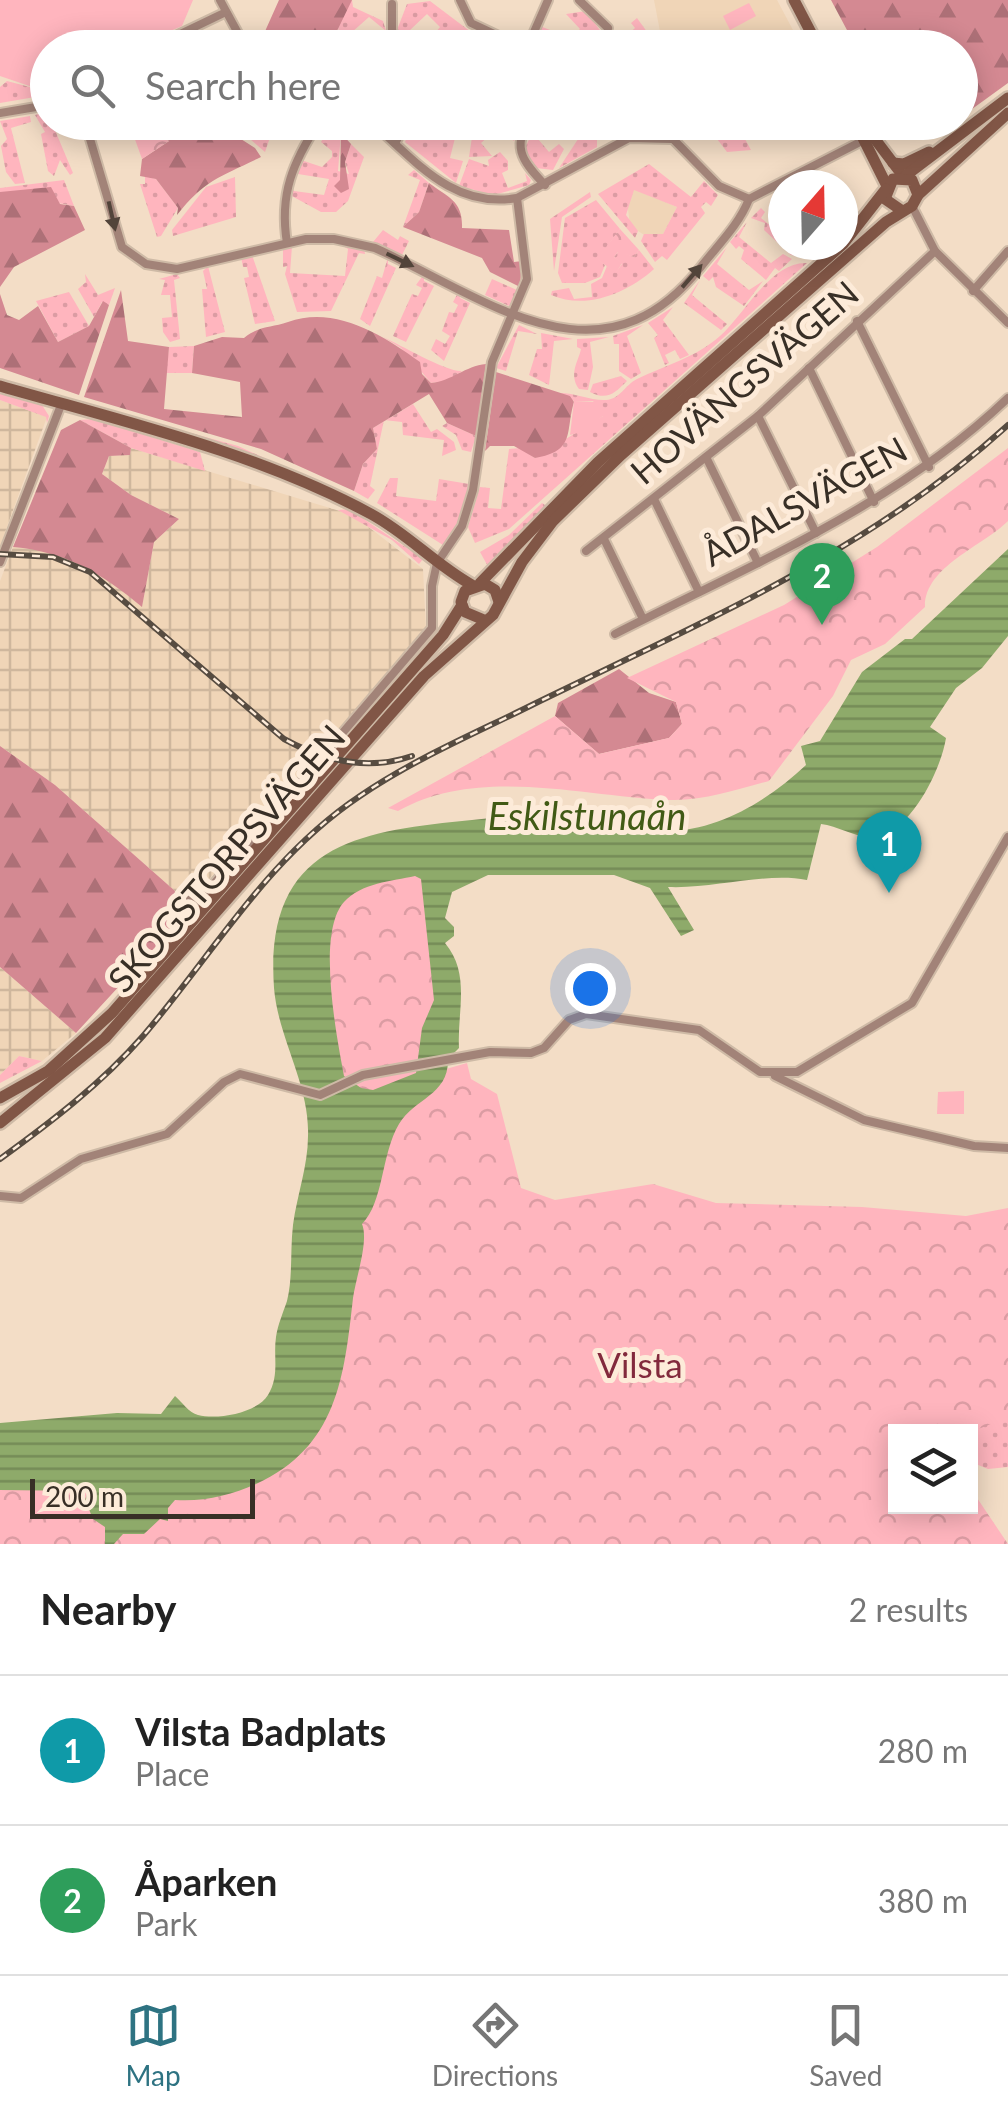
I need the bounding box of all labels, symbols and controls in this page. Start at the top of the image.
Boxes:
search box [30,30,978,140]
icon: search [65,58,120,113]
text: Search here [145,62,341,108]
north arrow [768,170,858,260]
one-way arrow [105,201,120,232]
one-way arrow [386,251,415,268]
one-way arrow [681,264,703,289]
street label: HOVÄNGSVÄGEN [621,271,866,492]
street label: ÅDALSVÄGEN [694,427,914,574]
pin: 2 [790,542,854,625]
street label: SKOGSTORPSVÄGEN [98,716,353,1000]
water label: Eskilstunaån [488,792,686,838]
pin: 1 [856,810,922,893]
your location [565,963,616,1014]
park label: Vilsta [597,1343,683,1385]
map controls [888,1424,978,1514]
button: layers [888,1424,978,1514]
scale bar [30,1474,255,1518]
text: 200 m [45,1479,124,1513]
text: Nearby [40,1584,177,1634]
text: 2 results [849,1590,968,1629]
text: Vilsta Badplats [135,1708,386,1754]
text: 1 [63,1731,82,1770]
text: 280 m [878,1731,968,1770]
text: Place [135,1754,209,1793]
text: Åparken [135,1858,277,1904]
text: 2 [63,1881,82,1920]
text: 380 m [878,1881,968,1920]
text: Park [135,1904,198,1943]
tab: Map [126,1998,181,2092]
tab: Directions [432,1998,558,2092]
tab: Saved [809,1998,882,2092]

